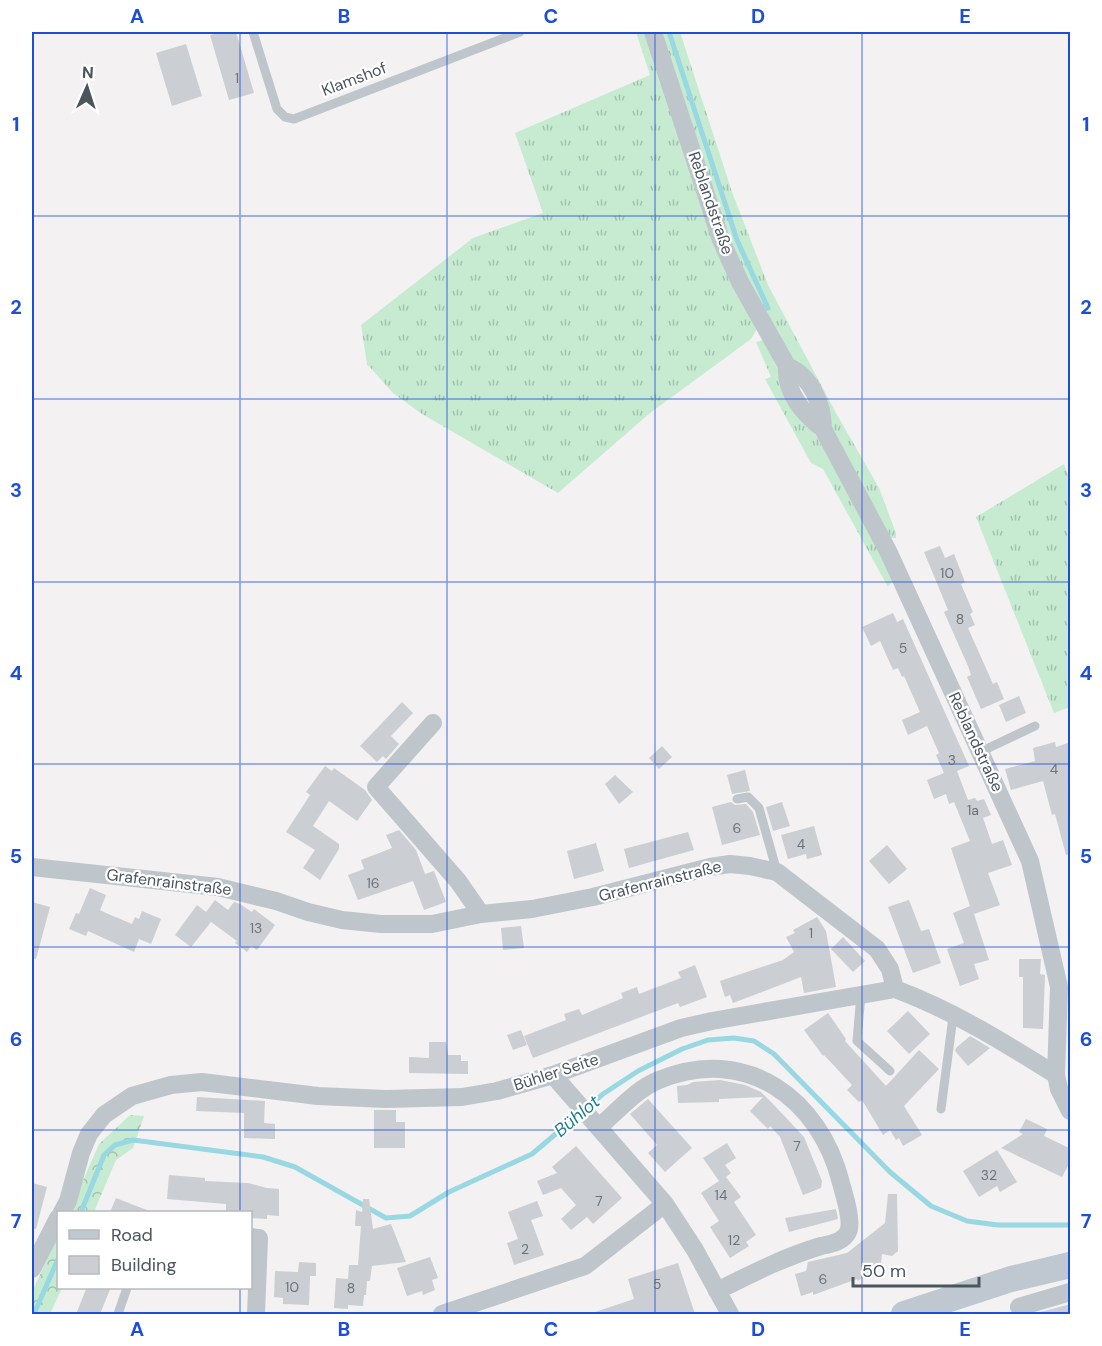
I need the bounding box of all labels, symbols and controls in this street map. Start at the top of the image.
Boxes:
text: A [130,3,144,29]
text: B [338,3,350,29]
text: C [544,3,558,29]
text: D [751,3,765,29]
text: E [959,3,971,29]
north arrow [57,57,117,117]
street label: Klamshof [318,57,390,101]
text: N [81,62,94,83]
house number: 1 [235,69,239,87]
text: 1 [12,111,20,137]
text: 1 [1082,111,1090,137]
street label: Reblandstraße [684,149,738,257]
text: 2 [10,294,22,320]
text: 2 [1080,294,1092,320]
text: 3 [10,477,22,503]
text: 3 [1080,477,1092,503]
house number: 10 [940,564,954,582]
house number: 8 [956,610,964,628]
house number: 5 [899,639,907,657]
text: 4 [10,660,23,686]
text: 4 [1080,660,1093,686]
street label: Reblandstraße [944,689,1008,795]
house number: 3 [948,751,956,769]
house number: 4 [1050,760,1059,778]
house number: 1a [967,801,979,819]
house number: 6 [733,819,741,837]
house number: 4 [797,835,806,853]
text: 5 [10,843,22,869]
text: 5 [1080,843,1092,869]
street label: Grafenrainstraße [596,856,724,906]
street label: Grafenrainstraße [105,864,233,900]
house number: 16 [366,874,380,892]
house number: 13 [250,919,262,937]
house number: 1 [809,924,813,942]
text: 6 [10,1026,22,1052]
text: 6 [1080,1026,1092,1052]
street label: Bühler Seite [511,1048,601,1096]
water label: Bühlot [549,1089,606,1142]
house number: 7 [793,1137,801,1155]
house number: 32 [981,1166,997,1184]
house number: 14 [715,1186,728,1204]
house number: 7 [595,1192,603,1210]
text: 7 [11,1208,22,1234]
text: 7 [1081,1208,1092,1234]
legend [57,1211,252,1289]
text: Road [111,1223,153,1247]
house number: 12 [728,1231,740,1249]
house number: 2 [521,1240,529,1258]
scale bar [853,1250,979,1288]
text: Building [111,1253,176,1277]
text: 50 m [862,1259,906,1283]
house number: 6 [819,1270,827,1288]
house number: 5 [653,1275,661,1293]
house number: 10 [285,1278,299,1296]
house number: 8 [347,1279,355,1297]
text: A [130,1316,144,1342]
text: B [338,1316,350,1342]
text: C [544,1316,558,1342]
text: D [751,1316,765,1342]
text: E [959,1316,971,1342]

